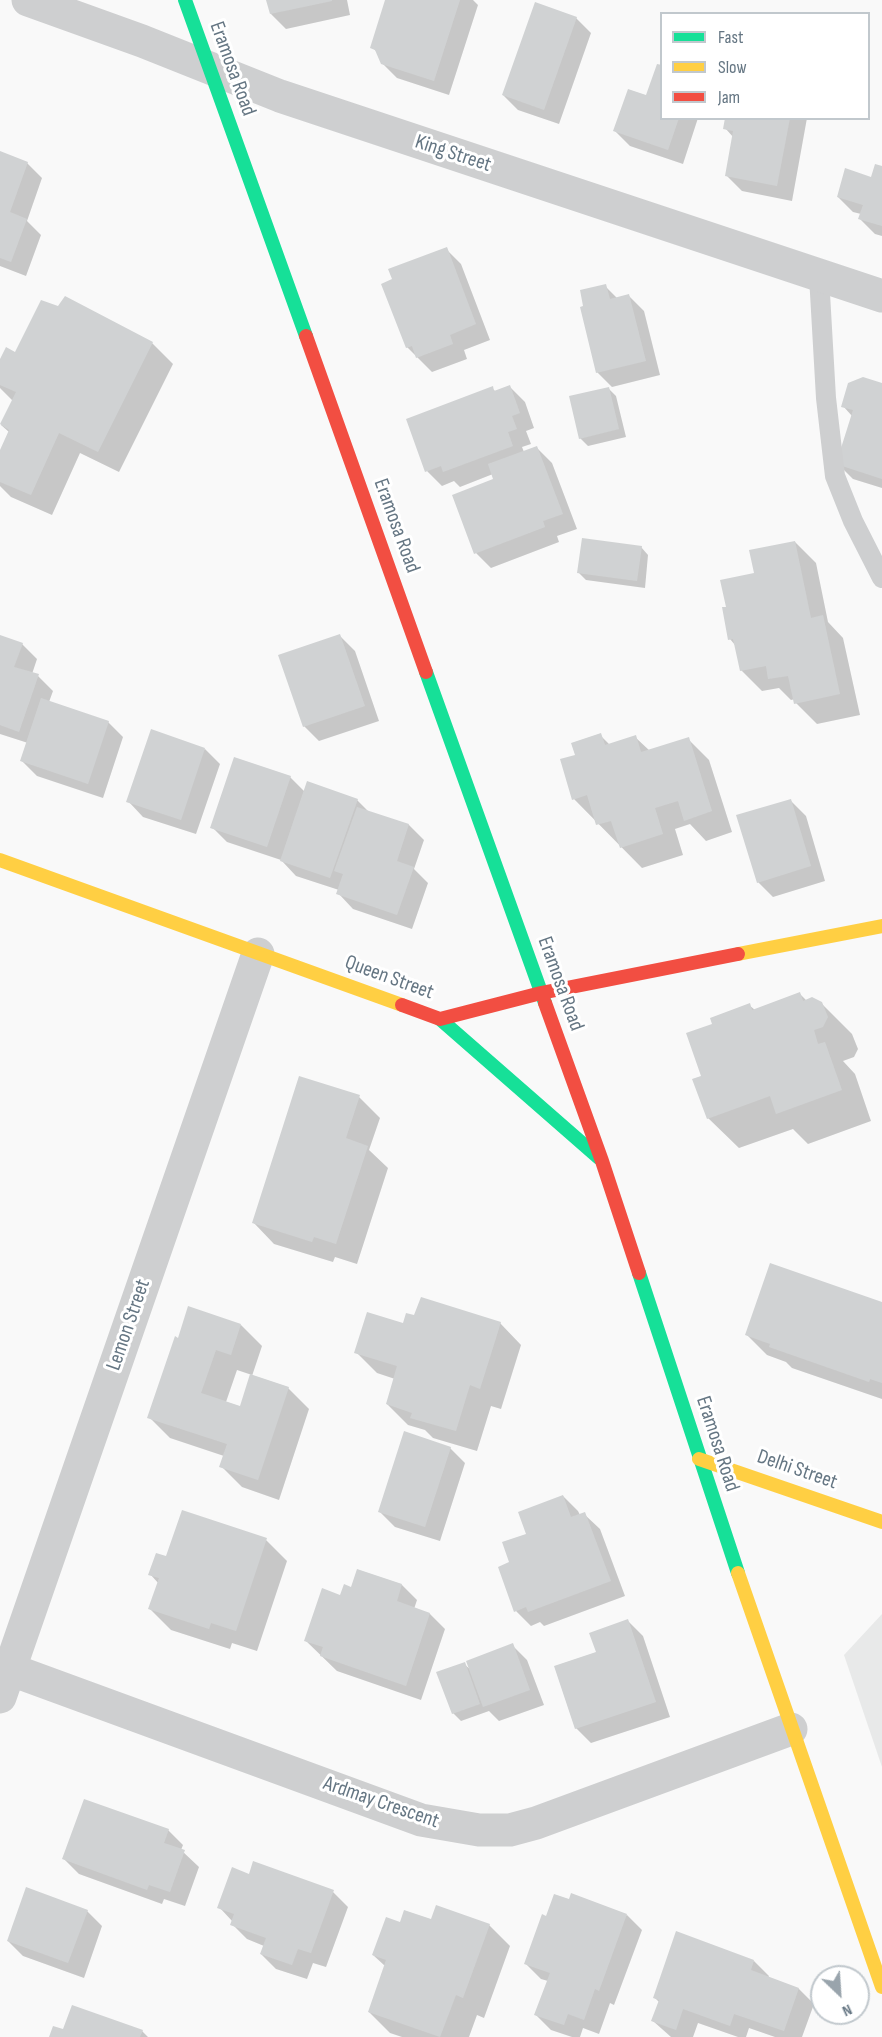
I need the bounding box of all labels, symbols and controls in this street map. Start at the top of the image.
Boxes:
legend [660,12,870,120]
street label: Eramosa Road [203,18,261,120]
text: Fast [718,27,743,48]
text: Slow [718,57,747,78]
text: Jam [718,87,740,108]
street label: King Street [412,130,494,178]
street label: Eramosa Road [367,475,425,577]
street label: Eramosa Road [531,933,589,1035]
street label: Queen Street [341,950,437,1006]
street label: Lemon Street [102,1276,156,1374]
street label: Eramosa Road [690,1393,744,1495]
street label: Delhi Street [754,1445,840,1495]
street label: Ardmay Crescent [320,1771,442,1835]
north arrow [810,1965,870,2025]
text: N [839,2000,855,2020]

